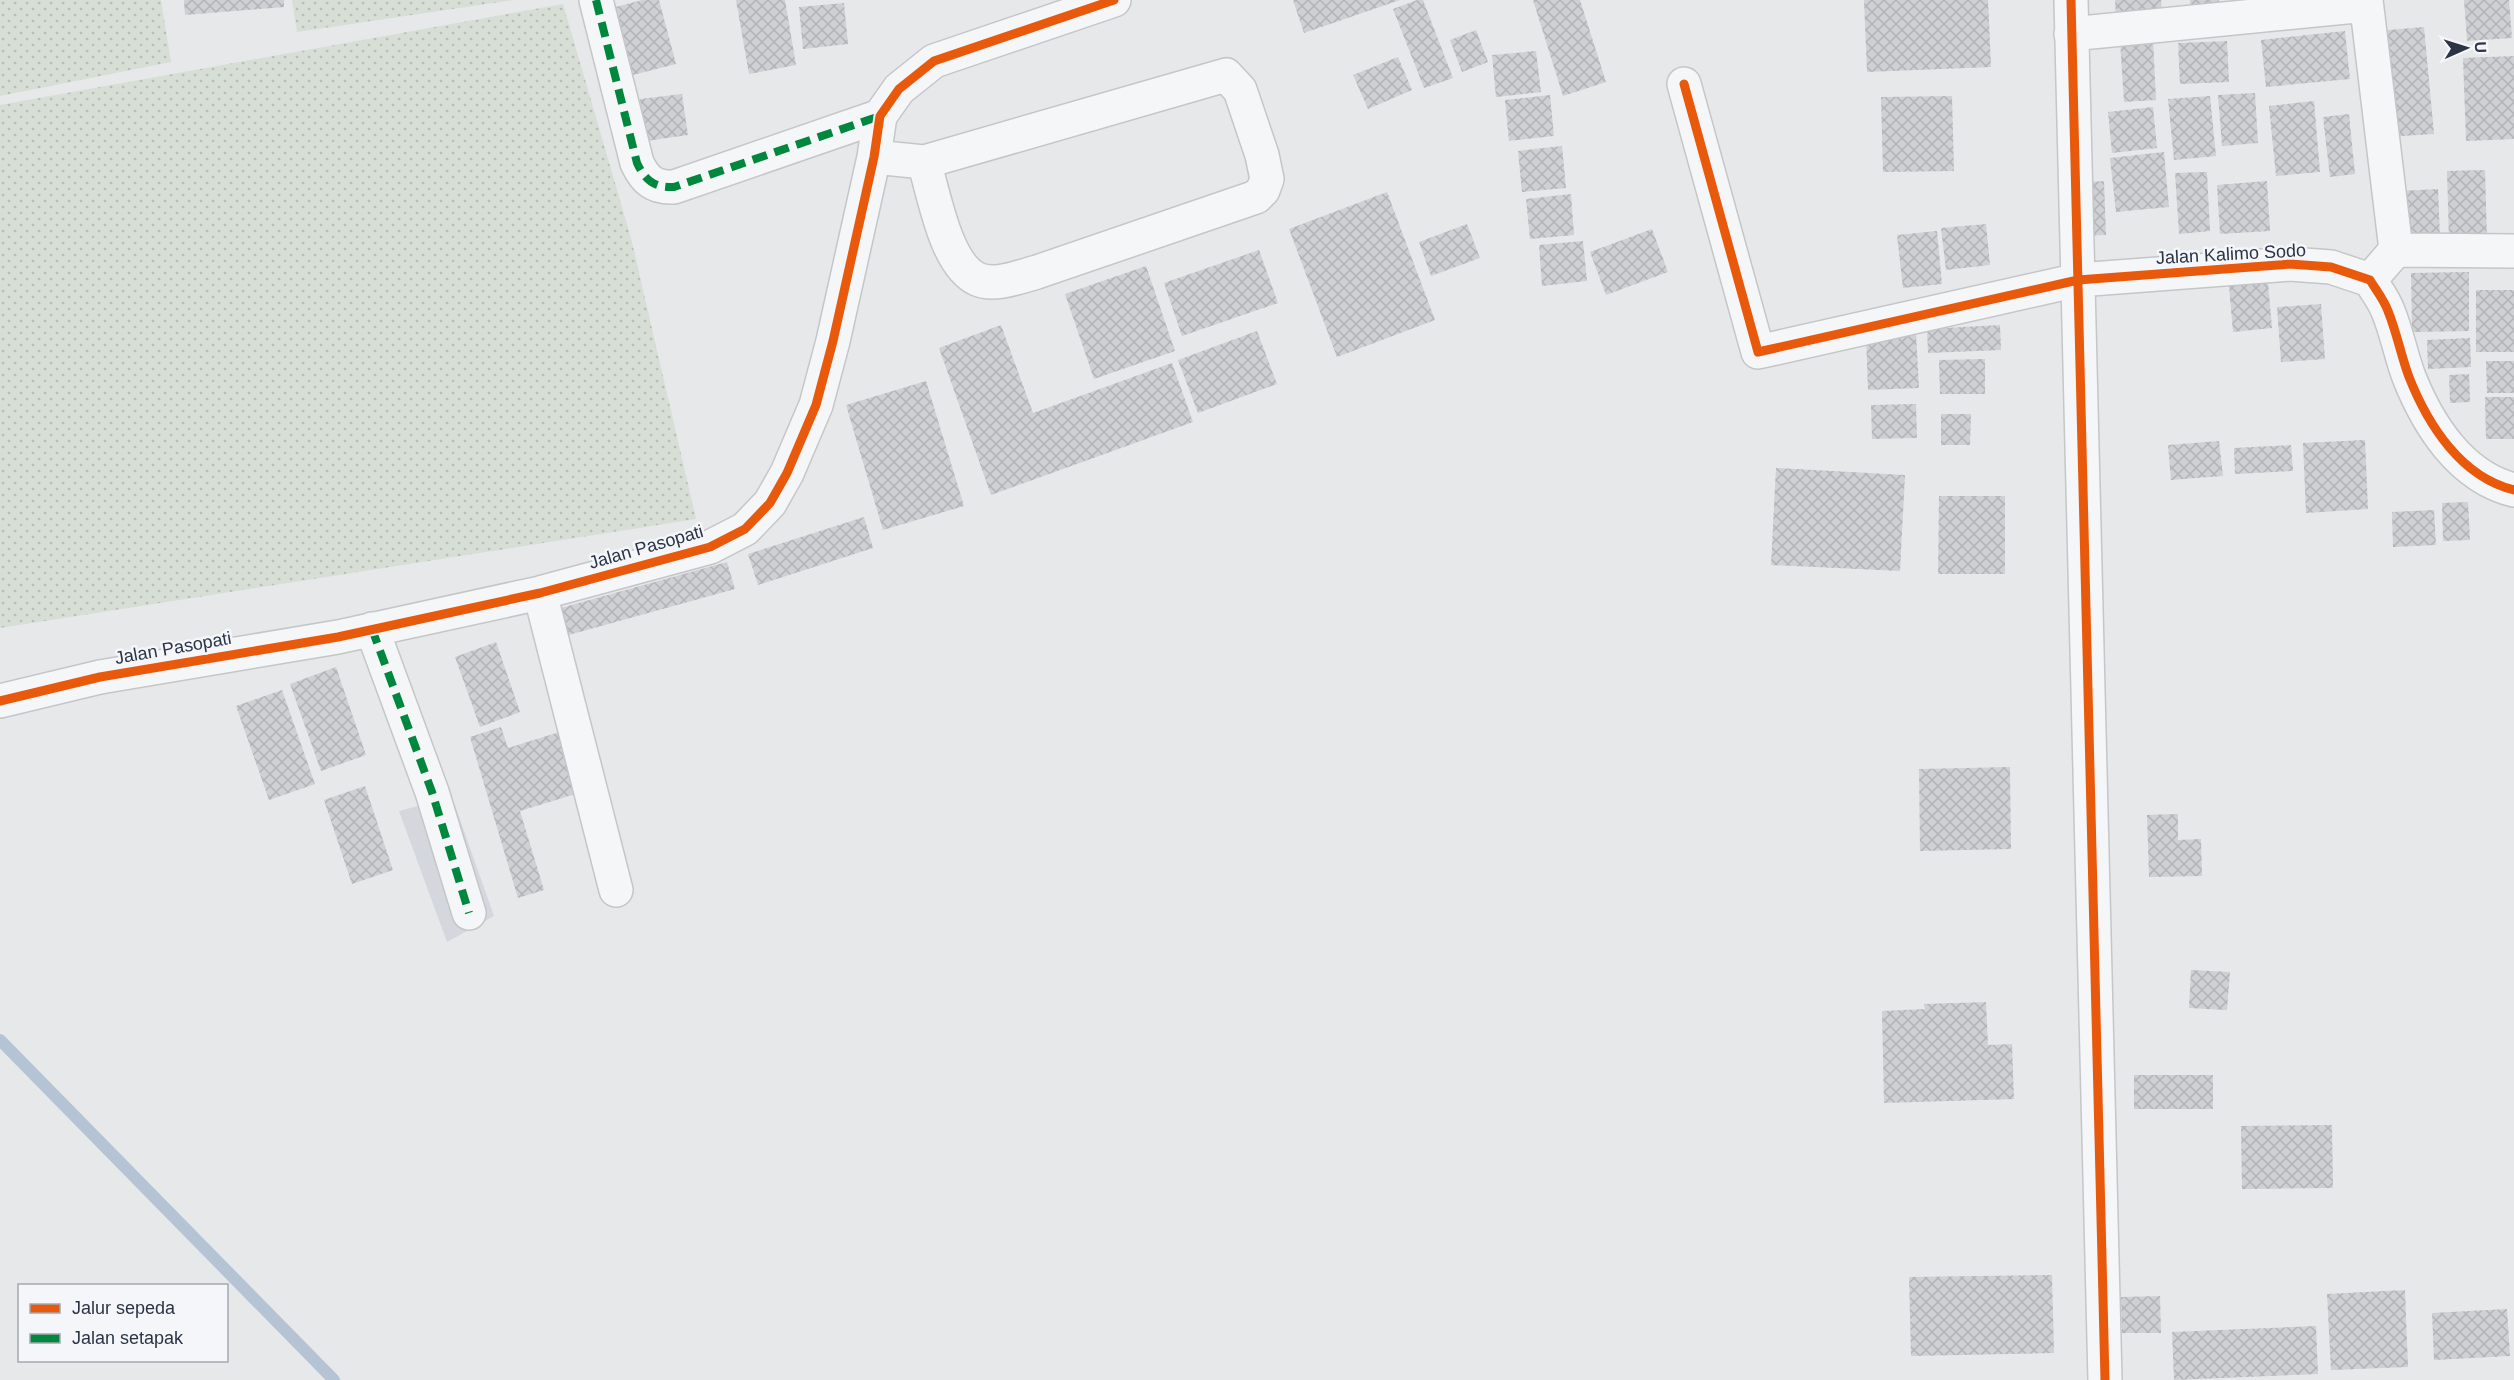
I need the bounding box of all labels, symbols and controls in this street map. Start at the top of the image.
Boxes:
north arrow [2436,18,2496,78]
text: U [2472,41,2489,53]
street label: Jalan Kalimo Sodo [2156,240,2306,268]
street label: Jalan Pasopati [586,521,706,573]
street label: Jalan Pasopati [113,628,233,668]
legend [18,1284,228,1362]
text: Jalur sepeda [72,1298,176,1318]
text: Jalan setapak [72,1328,184,1348]

